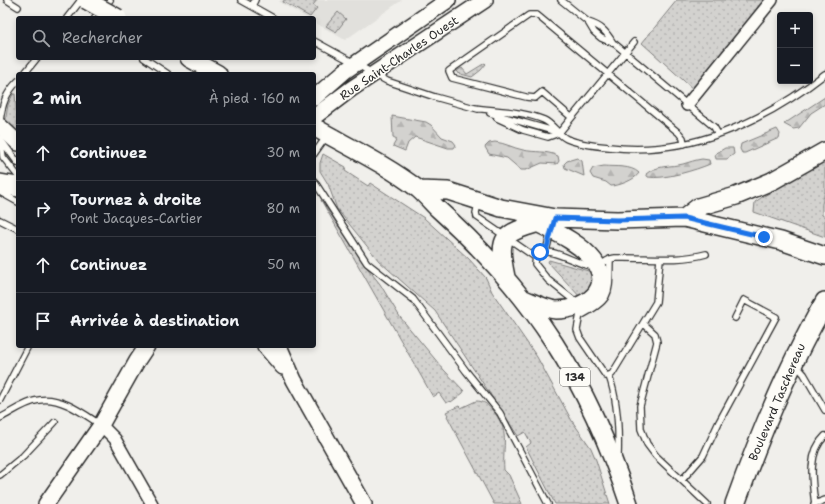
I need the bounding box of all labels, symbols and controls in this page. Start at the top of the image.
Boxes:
street label: Rue Saint-Charles Ouest [337,12,461,104]
map controls [777,12,813,84]
button: + [777,12,813,48]
search box [16,16,316,60]
icon: search [30,27,52,49]
text: Rechercher [62,28,143,48]
button: − [777,48,813,84]
text: 2 min [32,87,82,109]
text: À pied · 160 m [209,90,300,107]
icon: ahead [32,142,54,164]
text: Continuez [70,143,147,163]
text: 30 m [266,144,300,161]
text: Tournez à droite [70,190,202,210]
icon: right [32,198,54,220]
text: 80 m [266,200,300,217]
text: Pont Jacques-Cartier [70,210,202,227]
route end [755,228,773,246]
route start [531,243,549,261]
icon: ahead [32,254,54,276]
text: Continuez [70,255,147,275]
text: 50 m [267,256,300,273]
icon: arrive [32,310,54,332]
text: Arrivée à destination [70,311,239,331]
street label: Boulevard Taschereau [745,341,809,463]
road number: 134 [560,368,590,386]

